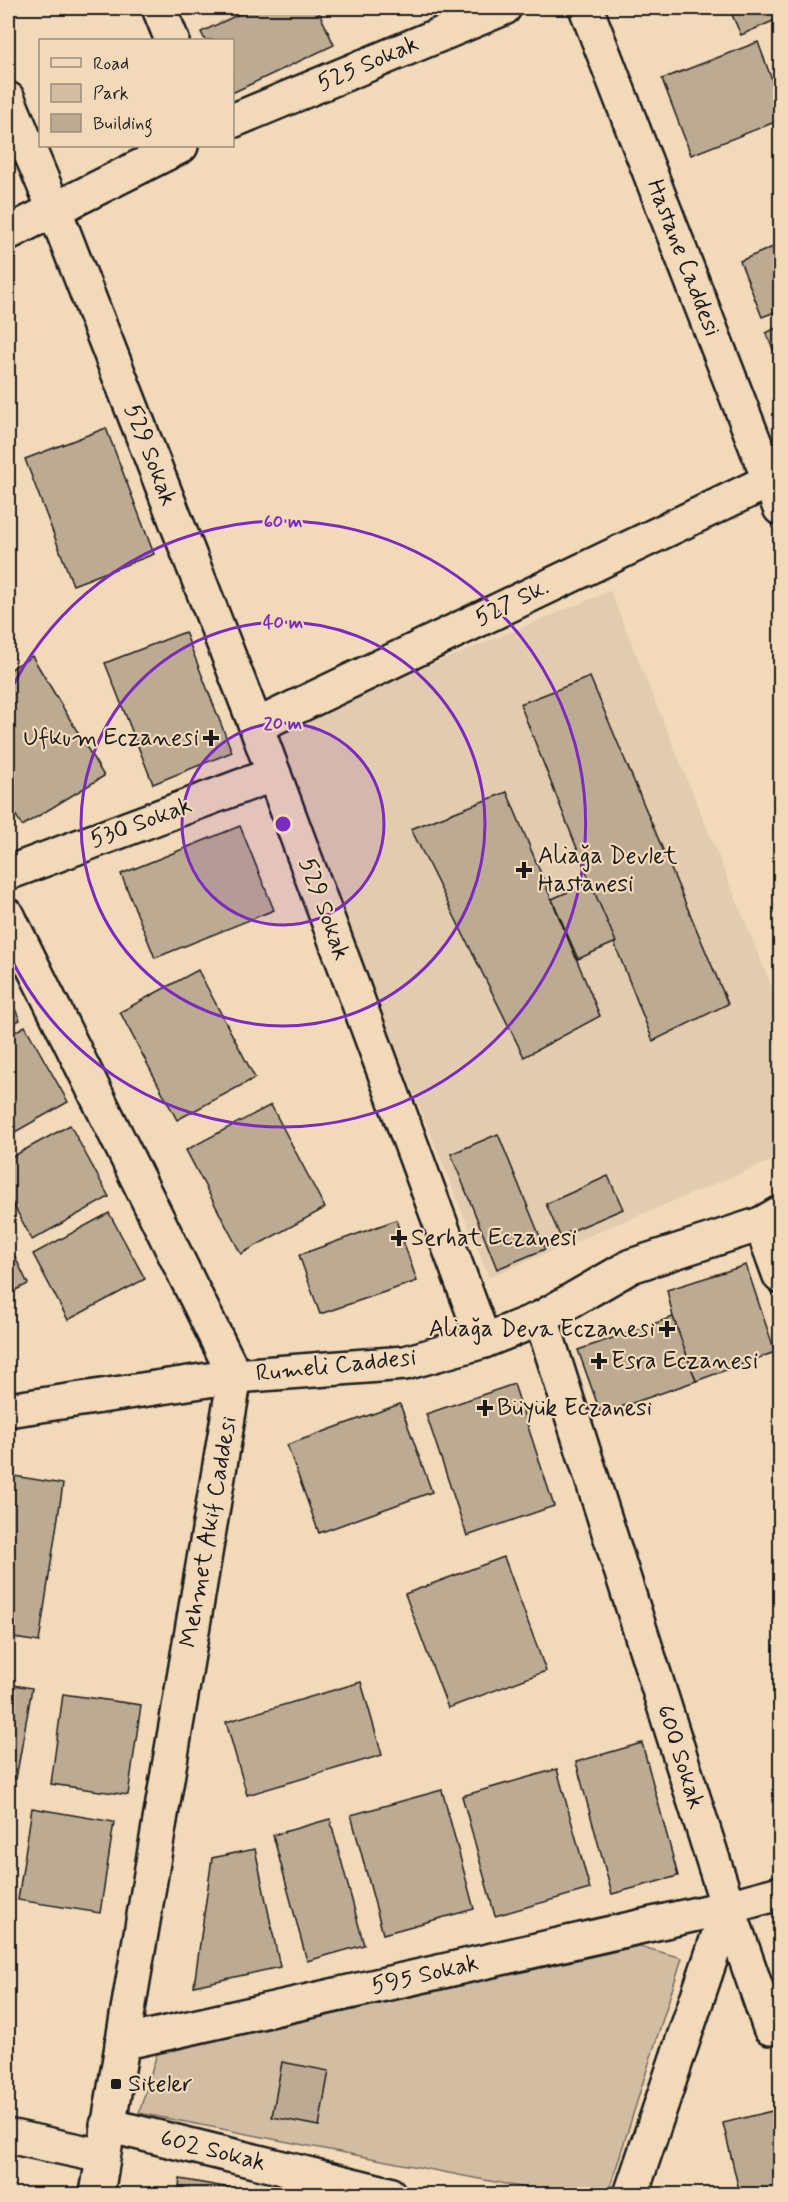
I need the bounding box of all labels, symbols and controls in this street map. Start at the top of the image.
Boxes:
street label: 525 Sokak [312,29,424,99]
legend [39,39,234,147]
text: Road [93,52,129,76]
text: Park [93,82,129,106]
text: Building [93,112,153,138]
street label: Hastane Caddesi [639,175,727,341]
street label: 529 Sokak [116,400,184,511]
text: 60 m [264,510,302,534]
street label: 527 Sk. [470,572,554,634]
text: 40 m [263,611,303,635]
text: 20 m [264,712,302,736]
place label: Ufkum Eczanesi [23,723,199,754]
marker: Ufkum Eczanesi [204,731,218,745]
street label: 530 Sokak [86,790,196,856]
centre of rings [273,814,293,834]
place label: Aliağa Devlet Hastanesi [538,841,678,900]
street label: 529 Sokak [291,853,357,965]
marker: Aliağa Devlet Hastanesi [515,861,533,879]
place label: Serhat Eczanesi [411,1223,577,1254]
marker: Serhat Eczanesi [392,1231,406,1245]
place label: Aliağa Deva Eczanesi [429,1314,655,1345]
marker: Aliağa Deva Eczanesi [660,1322,674,1336]
street label: Rumeli Caddesi [254,1342,418,1390]
place label: Esra Eczanesi [611,1346,758,1377]
marker: Esra Eczanesi [592,1354,606,1368]
place label: Büyük Eczanesi [497,1393,652,1424]
marker: Büyük Eczanesi [478,1401,492,1415]
street label: Mehmet Akif Caddesi [173,1414,245,1650]
street label: 600 Sokak [649,1701,711,1813]
street label: 595 Sokak [368,1948,482,2002]
place label: Siteler [128,2069,193,2100]
marker: Siteler [109,2077,123,2091]
street label: 602 Sokak [157,2123,269,2179]

